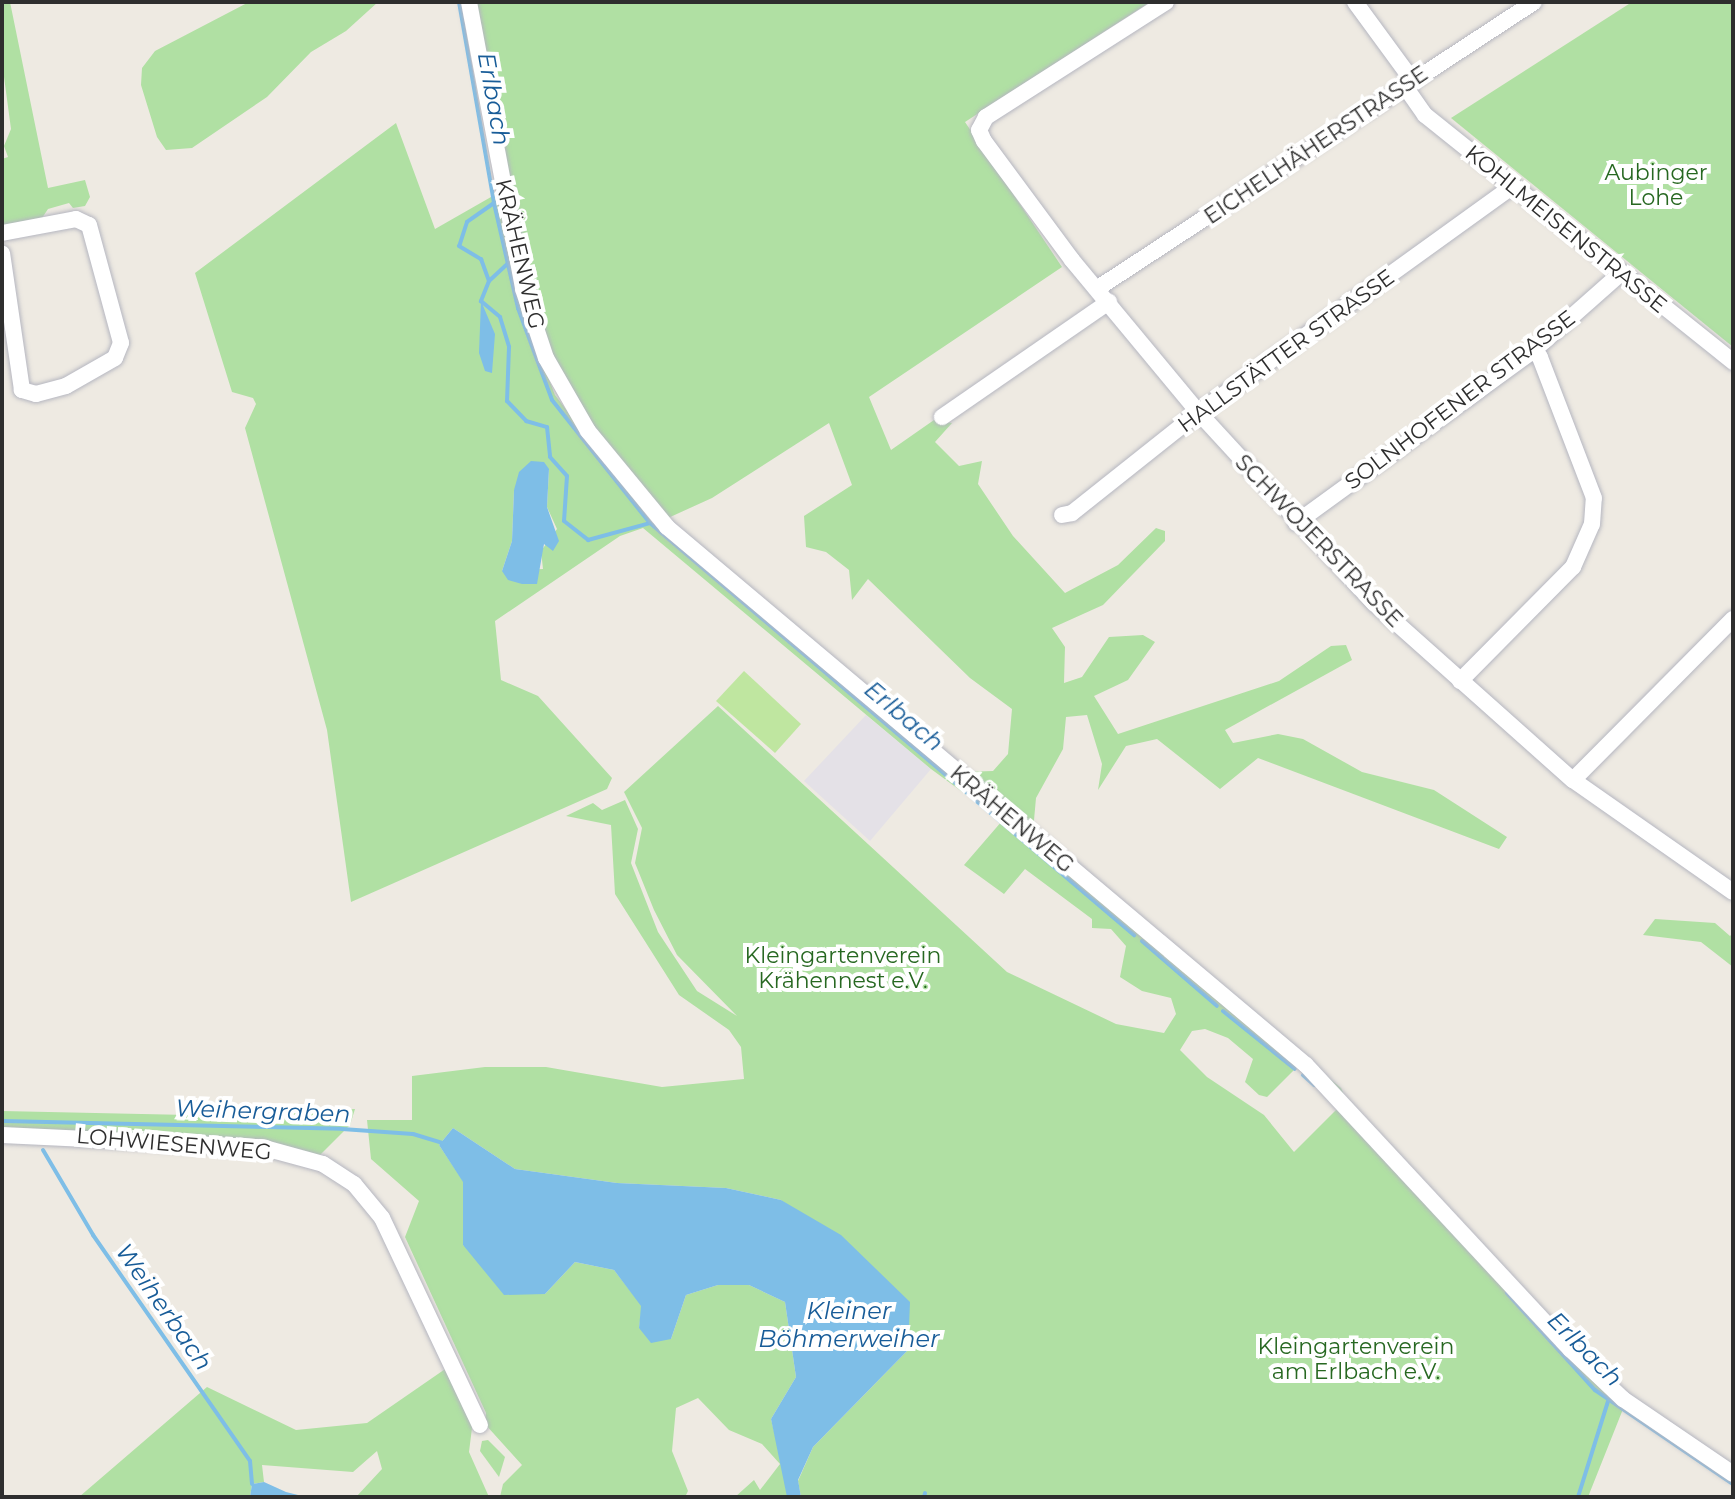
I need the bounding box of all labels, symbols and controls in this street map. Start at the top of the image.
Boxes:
water label: Erlbach [472,50,516,148]
street label: EICHELHÄHERSTRASSE [1199,60,1433,230]
street label: KOHLMEISENSTRASSE [1460,139,1672,319]
park label: Aubinger Lohe [1604,159,1708,210]
street label: KRÄHENWEG [490,176,550,332]
street label: HALLSTÄTTER STRASSE [1173,264,1399,438]
street label: SOLNHOFENER STRASSE [1340,305,1580,495]
street label: SCHWOJERSTRASSE [1230,449,1408,633]
water label: Erlbach [859,675,949,757]
street label: KRÄHENWEG [945,760,1079,878]
park label: Kleingartenverein Krähennest e.V. [745,942,941,994]
water label: Weihergraben [175,1094,351,1128]
street label: LOHWIESENWEG [75,1122,273,1166]
water label: Weiherbach [110,1238,218,1376]
water label: Kleiner Böhmerweiher [758,1297,940,1353]
water label: Erlbach [1542,1306,1628,1392]
park label: Kleingartenverein am Erlbach e.V. [1258,1333,1454,1384]

